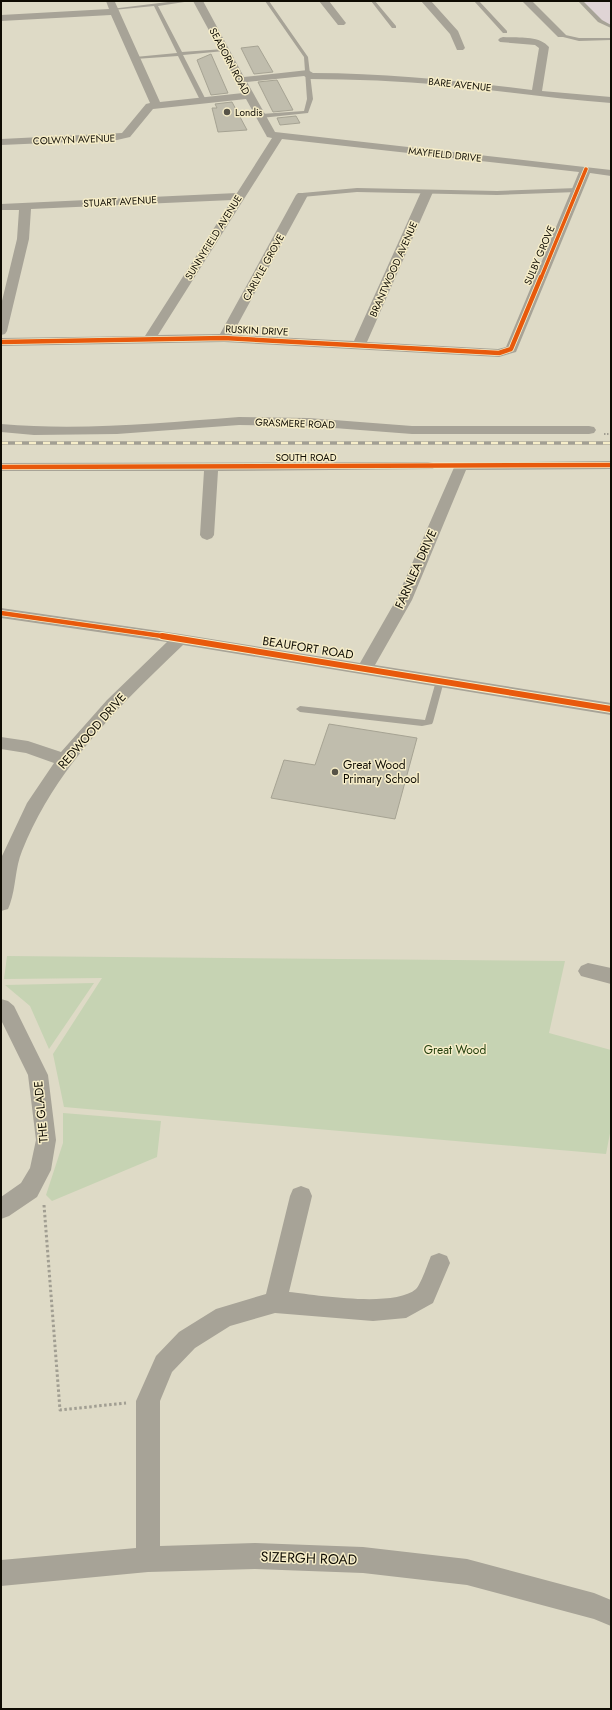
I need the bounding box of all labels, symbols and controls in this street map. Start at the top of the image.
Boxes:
street label: SEABORN ROAD [206,25,254,98]
street label: BARE AVENUE [428,74,492,95]
place label: Londis [235,105,263,120]
marker: Londis [222,107,232,117]
street label: COLWYN AVENUE [33,131,115,148]
street label: MAYFIELD DRIVE [407,143,482,166]
street label: STUART AVENUE [83,192,157,211]
street label: SUNNYFIELD AVENUE [181,192,246,283]
street label: BRANTWOOD AVENUE [366,219,421,319]
street label: SULBY GROVE [520,223,559,287]
street label: CARLYLE GROVE [239,231,288,303]
street label: RUSKIN DRIVE [225,321,289,340]
street label: GRASMERE ROAD [255,415,335,432]
street label: SOUTH ROAD [275,450,337,465]
street label: FARNLEA DRIVE [390,527,442,611]
street label: BEAUFORT ROAD [261,632,355,664]
street label: REDWOOD DRIVE [54,689,130,773]
place label: Great Wood Primary School [343,756,420,788]
marker: Great Wood Primary School [330,767,340,777]
park label: Great Wood [424,1041,486,1059]
street label: THE GLADE [29,1080,53,1144]
street label: SIZERGH ROAD [260,1546,358,1570]

